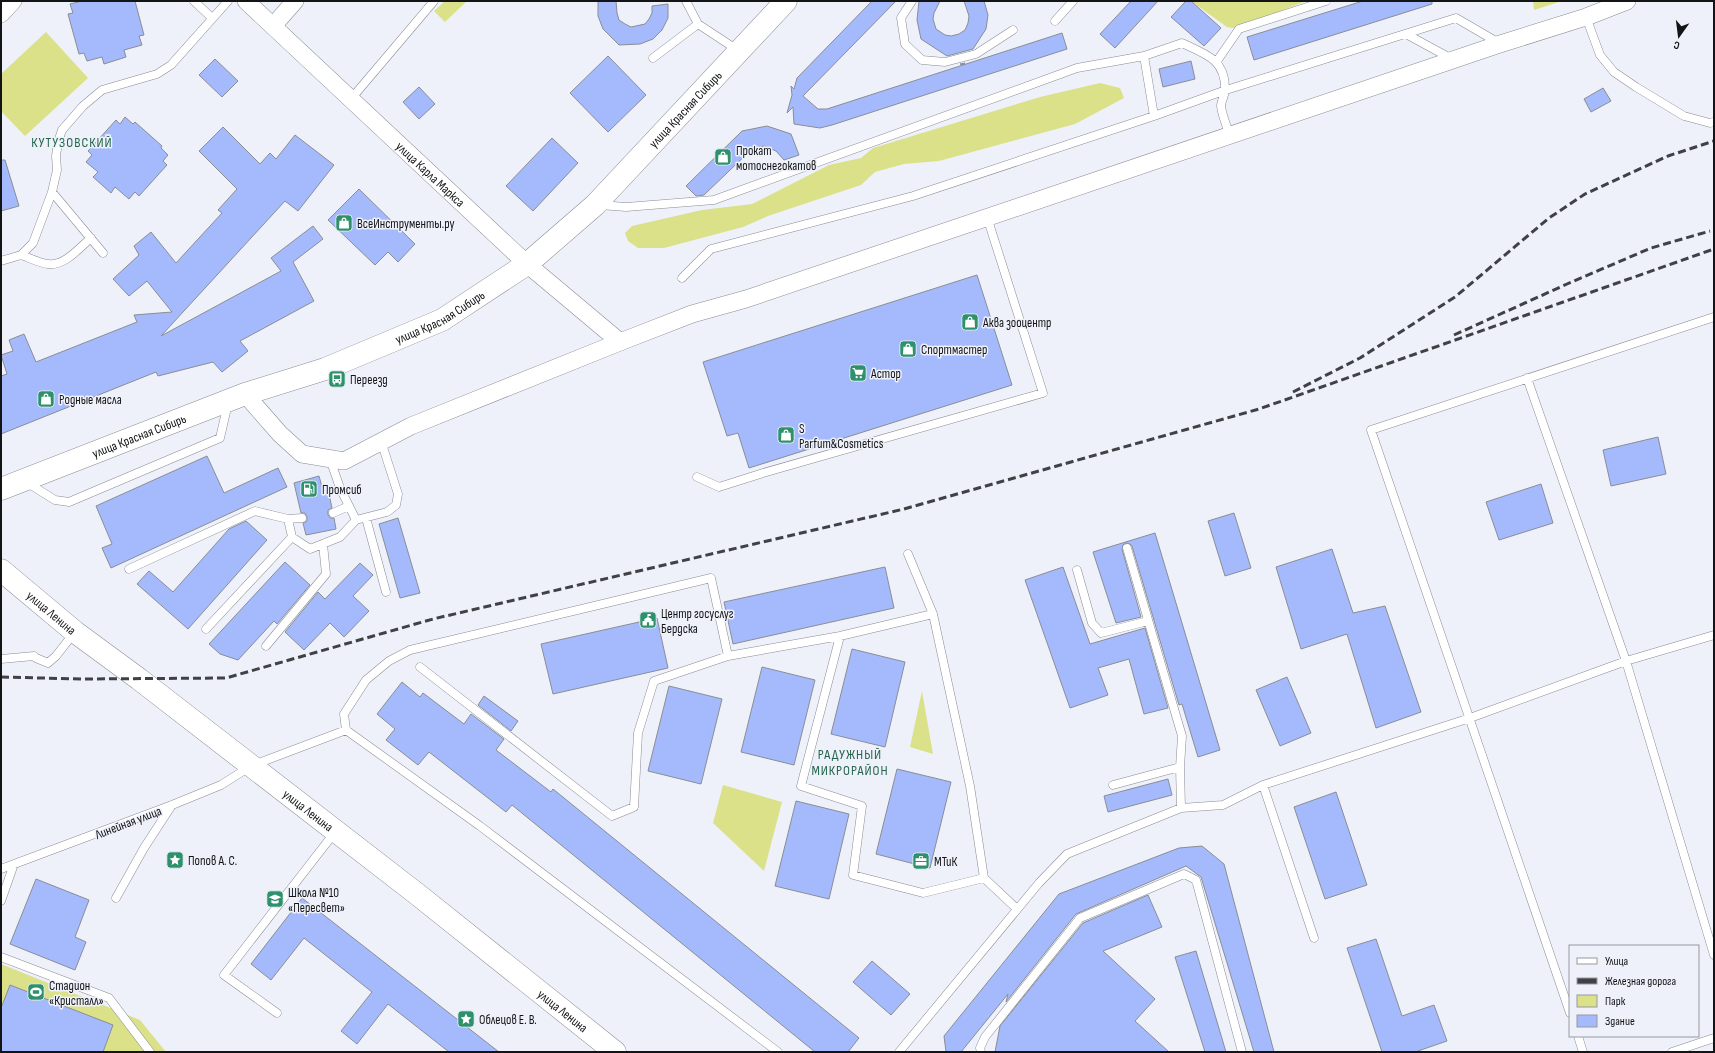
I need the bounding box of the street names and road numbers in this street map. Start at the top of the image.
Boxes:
street label: улица Красная Сибирь [646,68,726,151]
street label: улица Карла Маркса [392,139,468,211]
street label: улица Красная Сибирь [393,287,488,348]
street label: улица Красная Сибирь [90,411,189,462]
street label: улица Ленина [23,588,79,638]
street label: улица Ленина [279,786,336,835]
street label: Линейная улица [92,803,164,843]
street label: улица Ленина [534,986,591,1036]

